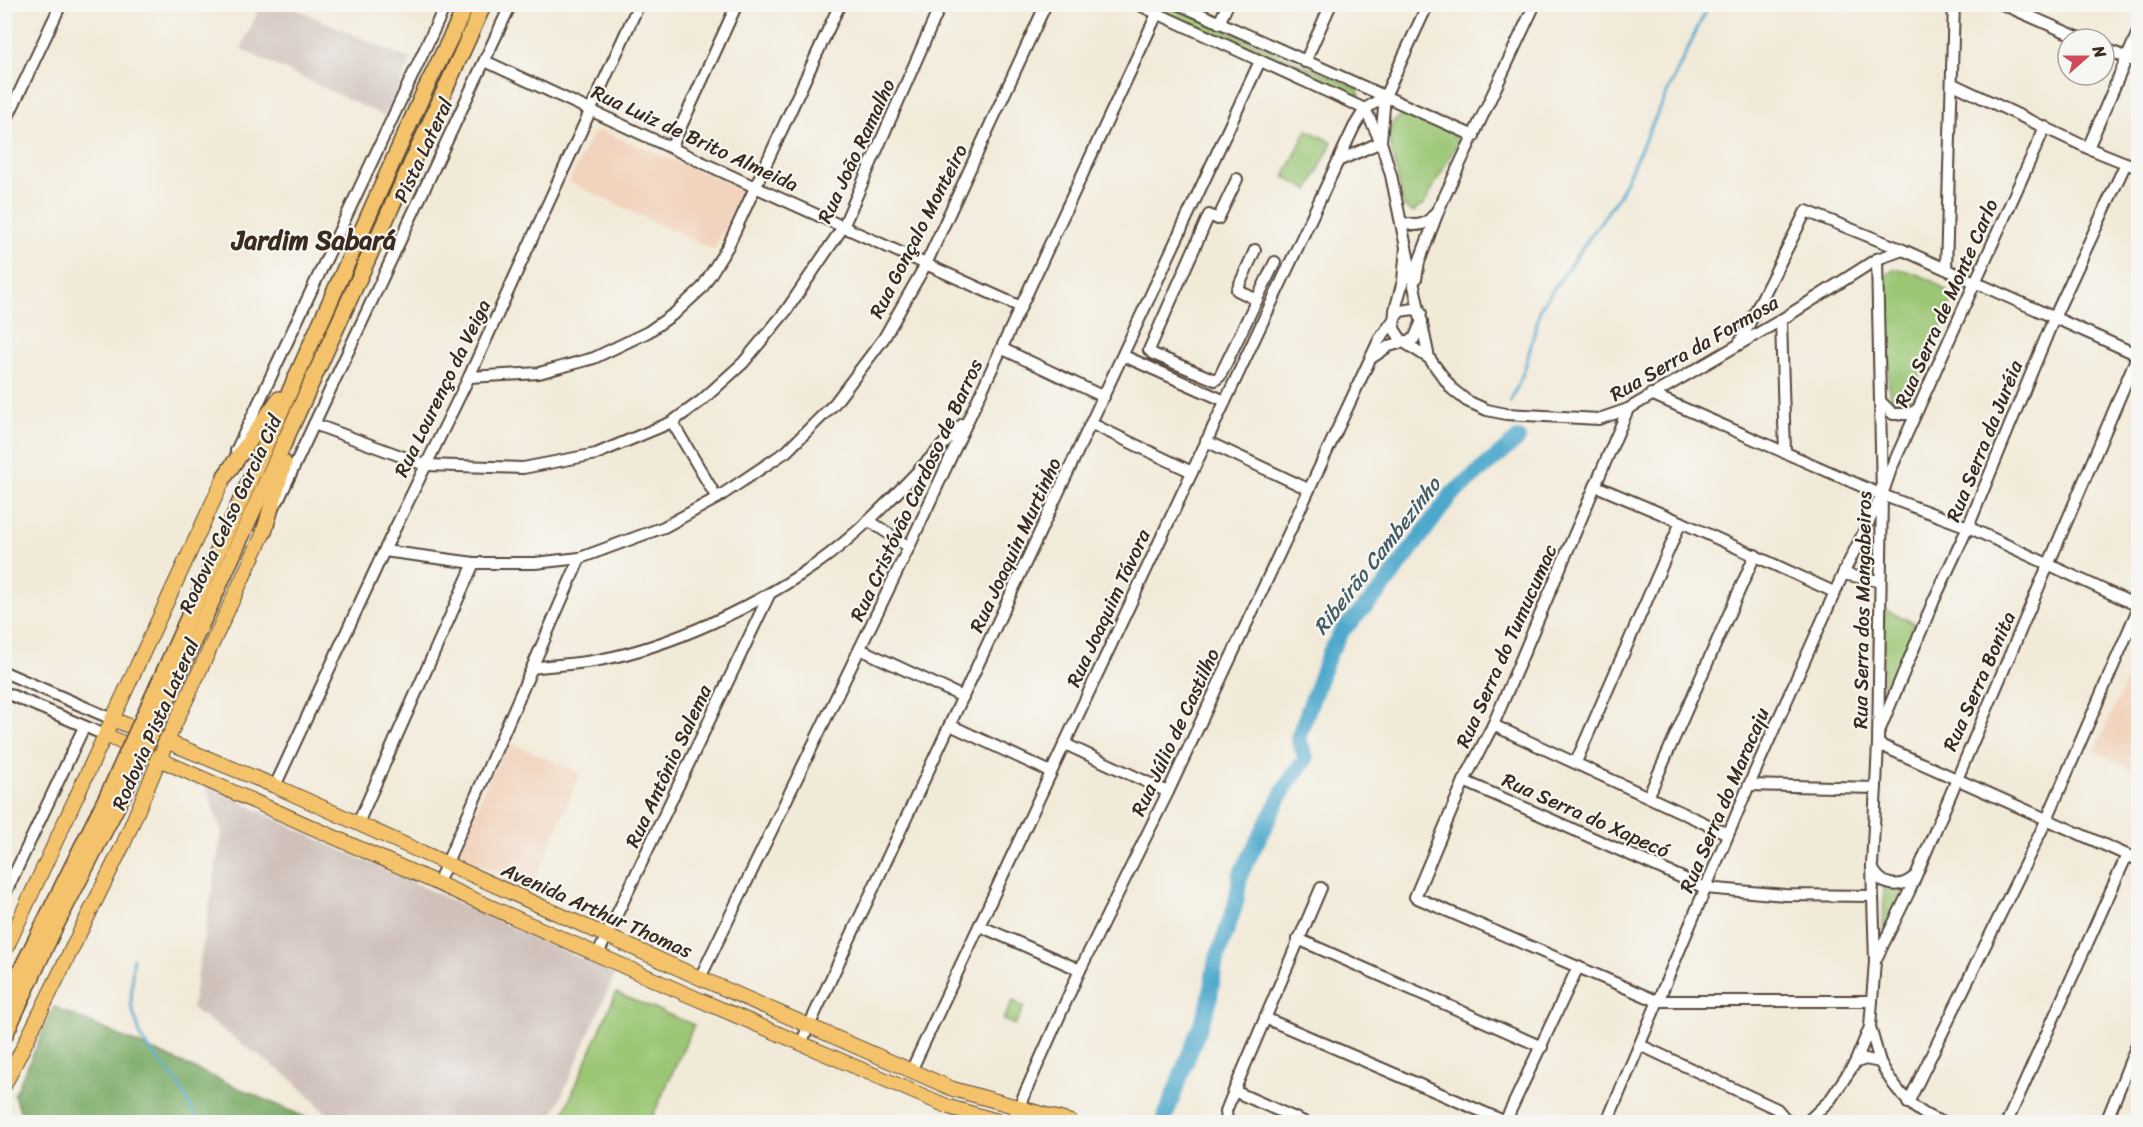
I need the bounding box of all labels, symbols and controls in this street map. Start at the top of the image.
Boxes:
north arrow [2056,27,2116,87]
text: N [2084,40,2115,63]
street label: Rua João Ramalho [808,73,905,230]
street label: Rua Luiz de Brito Almeida [585,75,804,202]
street label: Pista Lateral [384,91,464,209]
street label: Rua Gonçalo Monteiro [859,138,978,325]
street label: Rua Serra de Monte Carlo [1885,193,2008,413]
district label: Jardim Sabará [230,217,396,263]
street label: Rua Serra da Formosa [1603,285,1786,411]
street label: Rua Lourenço da Veiga [384,293,501,483]
street label: Rua Cristóvão Cardoso de Barros [840,352,993,627]
street label: Rua Serra da Juréia [1936,354,2033,527]
street label: Rodovia Celso Garcia Cid [169,408,293,619]
street label: Rua Joaquin Murtinho [959,452,1072,639]
water label: Ribeirão Cambezinho [1303,468,1452,643]
street label: Rua Serra dos Mangabeiros [1843,490,1882,729]
street label: Rua Joaquim Távora [1056,522,1161,693]
street label: Rua Serra do Tumucumac [1446,539,1567,754]
street label: Rua Serra Bonita [1933,606,2026,757]
street label: Rodovia Pista Lateral [102,631,210,816]
street label: Rua Júlio de Castilho [1121,642,1230,822]
street label: Rua Antônio Salema [615,678,722,854]
street label: Rua Serra do Maracaju [1669,702,1780,899]
street label: Rua Serra do Xapecó [1496,763,1676,868]
street label: Avenida Arthur Thomas [495,852,699,969]

